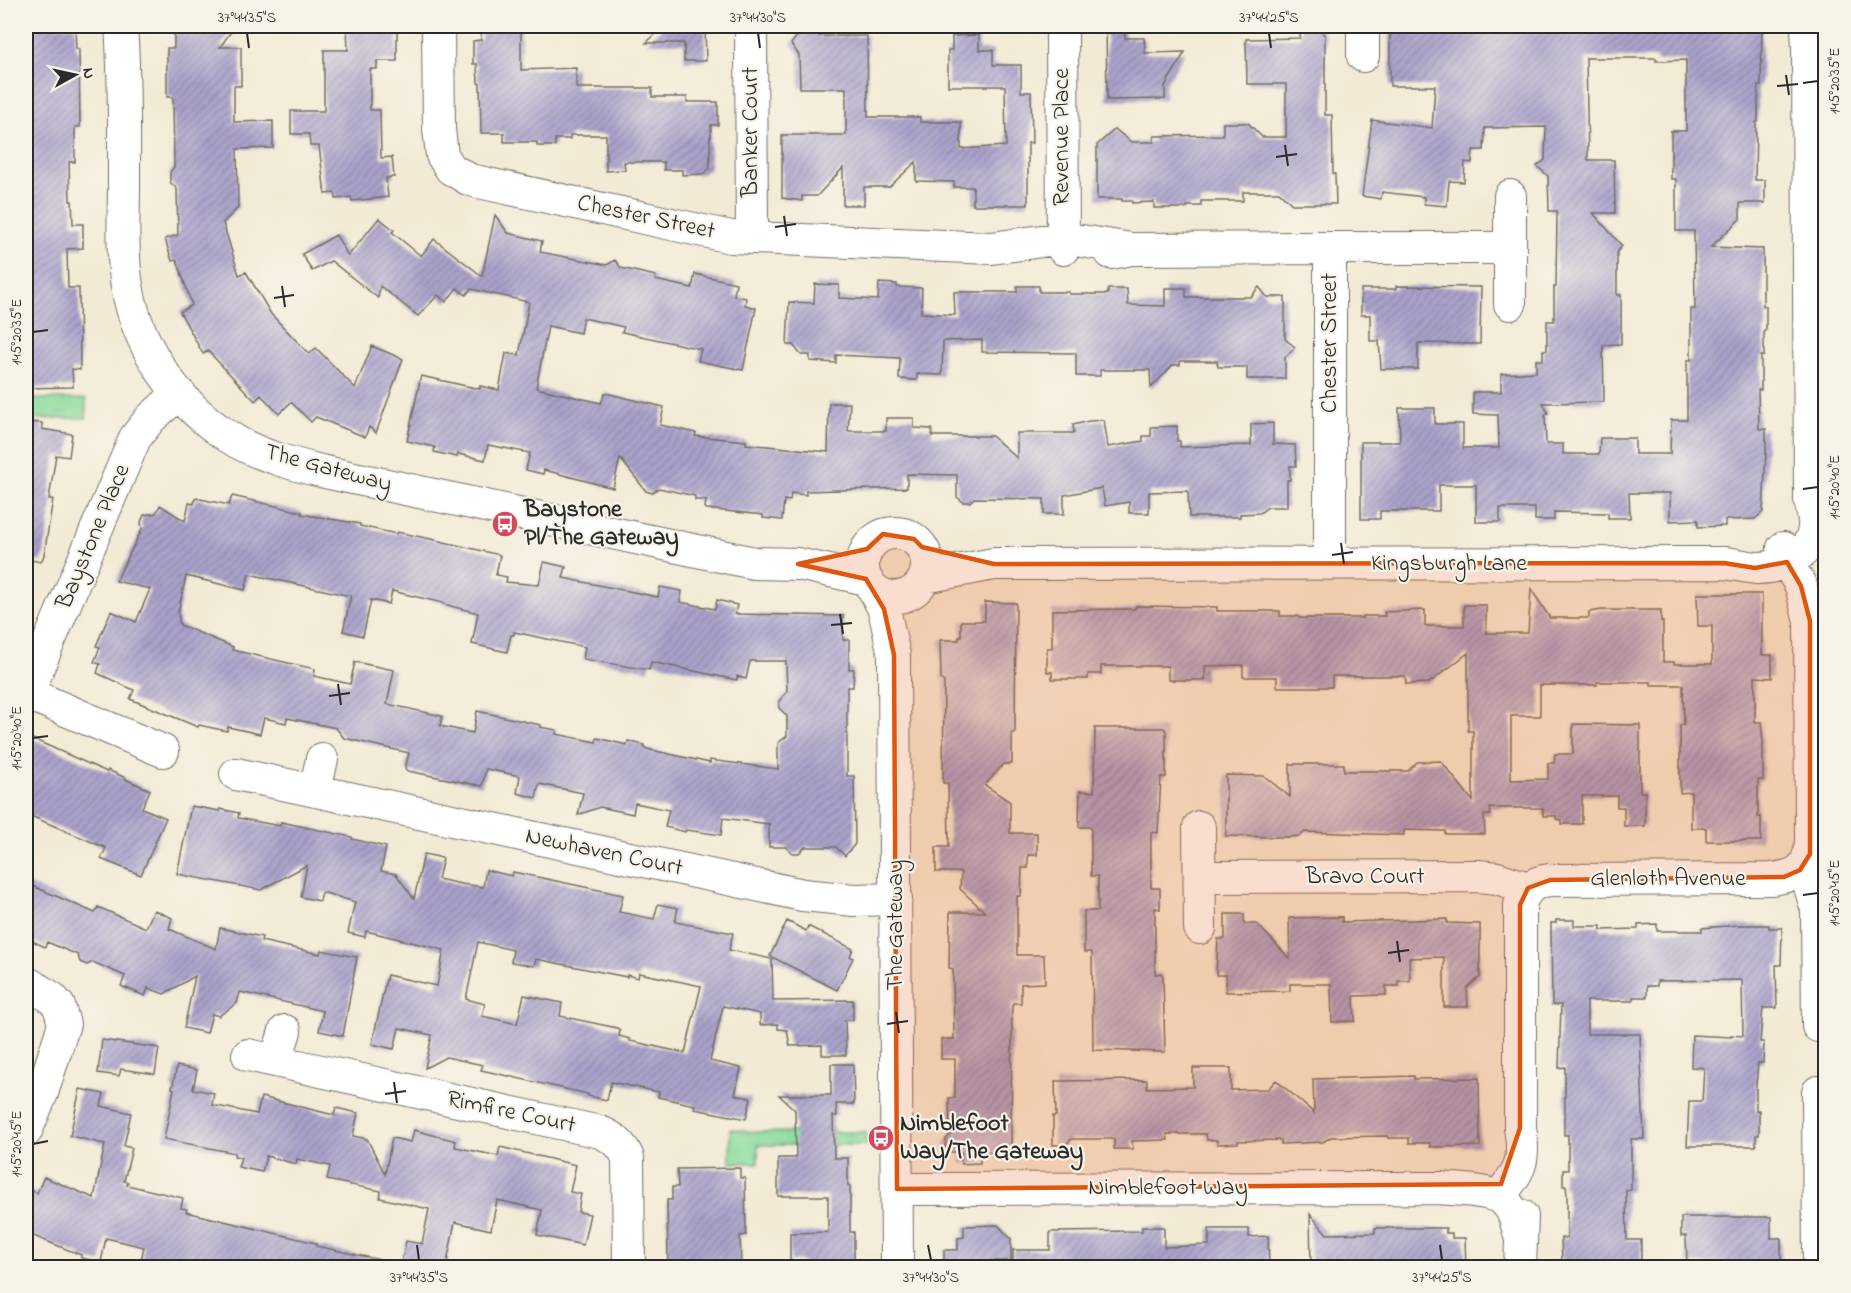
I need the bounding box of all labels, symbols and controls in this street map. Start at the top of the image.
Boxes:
text: 37°44'35"S [218,7,276,29]
text: 37°44'30"S [730,7,786,29]
text: 37°44'25"S [1239,7,1299,29]
north arrow [45,45,105,105]
text: 145°20'35"E [1824,48,1846,114]
text: N [75,66,101,80]
street label: Banker Court [734,67,769,198]
street label: Revenue Place [1045,68,1080,206]
street label: Chester Street [574,186,718,250]
street label: Chester Street [1313,273,1348,413]
text: 145°20'35"E [6,299,28,365]
street label: The Gateway [260,435,396,504]
text: 145°20'40"E [1824,455,1846,519]
street label: Baystone Place [47,459,141,616]
place label: Baystone Pl/The Gateway [523,493,679,557]
bus stop icon: Baystone Pl/The Gateway [490,509,520,539]
street label: Kingsburgh Lane [1371,547,1527,582]
text: 145°20'40"E [6,706,28,770]
street label: Newhaven Court [522,819,686,887]
street label: The Gateway [879,860,915,990]
street label: Bravo Court [1304,860,1425,895]
text: 145°20'45"E [1824,860,1846,926]
street label: Glenloth Avenue [1590,862,1746,897]
street label: Rimfire Court [443,1082,579,1144]
place label: Nimblefoot Way/The Gateway [900,1107,1083,1171]
text: 145°20'45"E [6,1111,28,1177]
bus stop icon: Nimblefoot Way/The Gateway [866,1123,896,1153]
street label: Nimblefoot Way [1088,1171,1248,1207]
text: 37°44'35"S [390,1267,448,1289]
text: 37°44'30"S [903,1267,959,1289]
text: 37°44'25"S [1412,1267,1472,1289]

